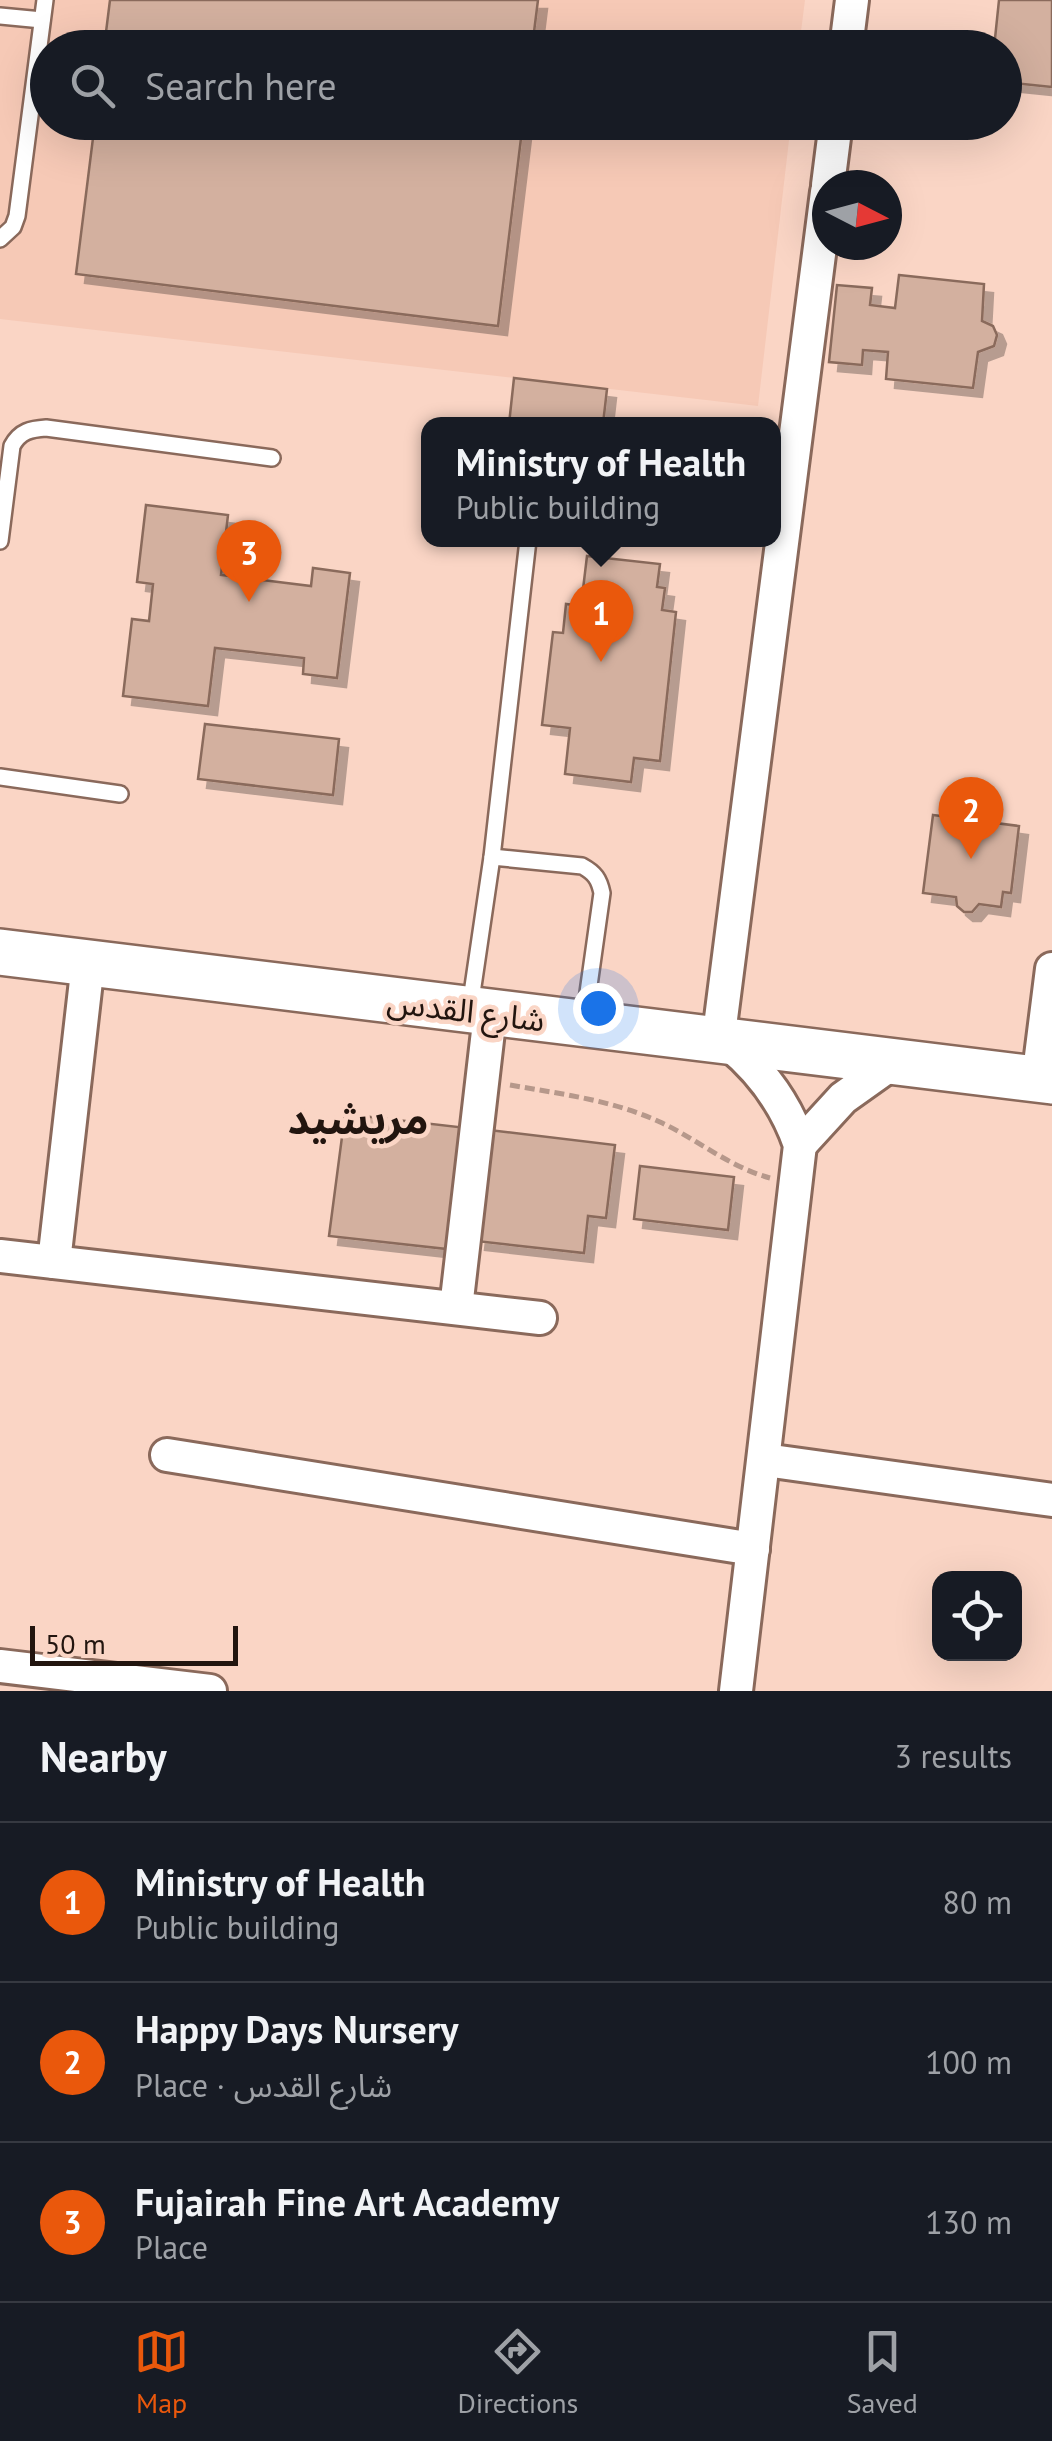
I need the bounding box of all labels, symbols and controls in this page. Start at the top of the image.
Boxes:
search box [30,30,1022,140]
icon: search [65,58,120,113]
text: Search here [145,61,337,110]
north arrow [812,170,902,260]
popup [421,417,781,547]
text: Ministry of Health [456,437,746,486]
text: Public building [456,486,660,528]
pin: 3 [216,520,282,602]
pin: 1 [568,580,634,662]
pin: 2 [938,776,1004,859]
street label: شارع القدس [384,980,547,1044]
your location [573,983,624,1034]
district label: مريشيد [287,1091,429,1146]
map controls [932,1571,1022,1661]
button: locate [932,1571,1022,1661]
scale bar [30,1621,238,1666]
text: 50 m [45,1625,106,1662]
text: Nearby [40,1729,167,1784]
text: 3 results [894,1735,1012,1777]
text: Ministry of Health [135,1857,425,1906]
text: 1 [63,1881,82,1923]
text: 80 m [943,1881,1012,1923]
text: Public building [135,1906,339,1948]
text: Happy Days Nursery [135,2004,458,2053]
text: 2 [63,2041,82,2083]
text: 100 m [925,2041,1012,2083]
text: Place · شارع القدس [135,2064,392,2106]
text: Fujairah Fine Art Academy [135,2177,559,2226]
text: 3 [63,2201,82,2243]
text: 130 m [925,2201,1012,2243]
text: Place [135,2226,208,2268]
tab: Map [134,2324,189,2421]
tab: Directions [457,2324,578,2421]
tab: Saved [847,2324,918,2421]

